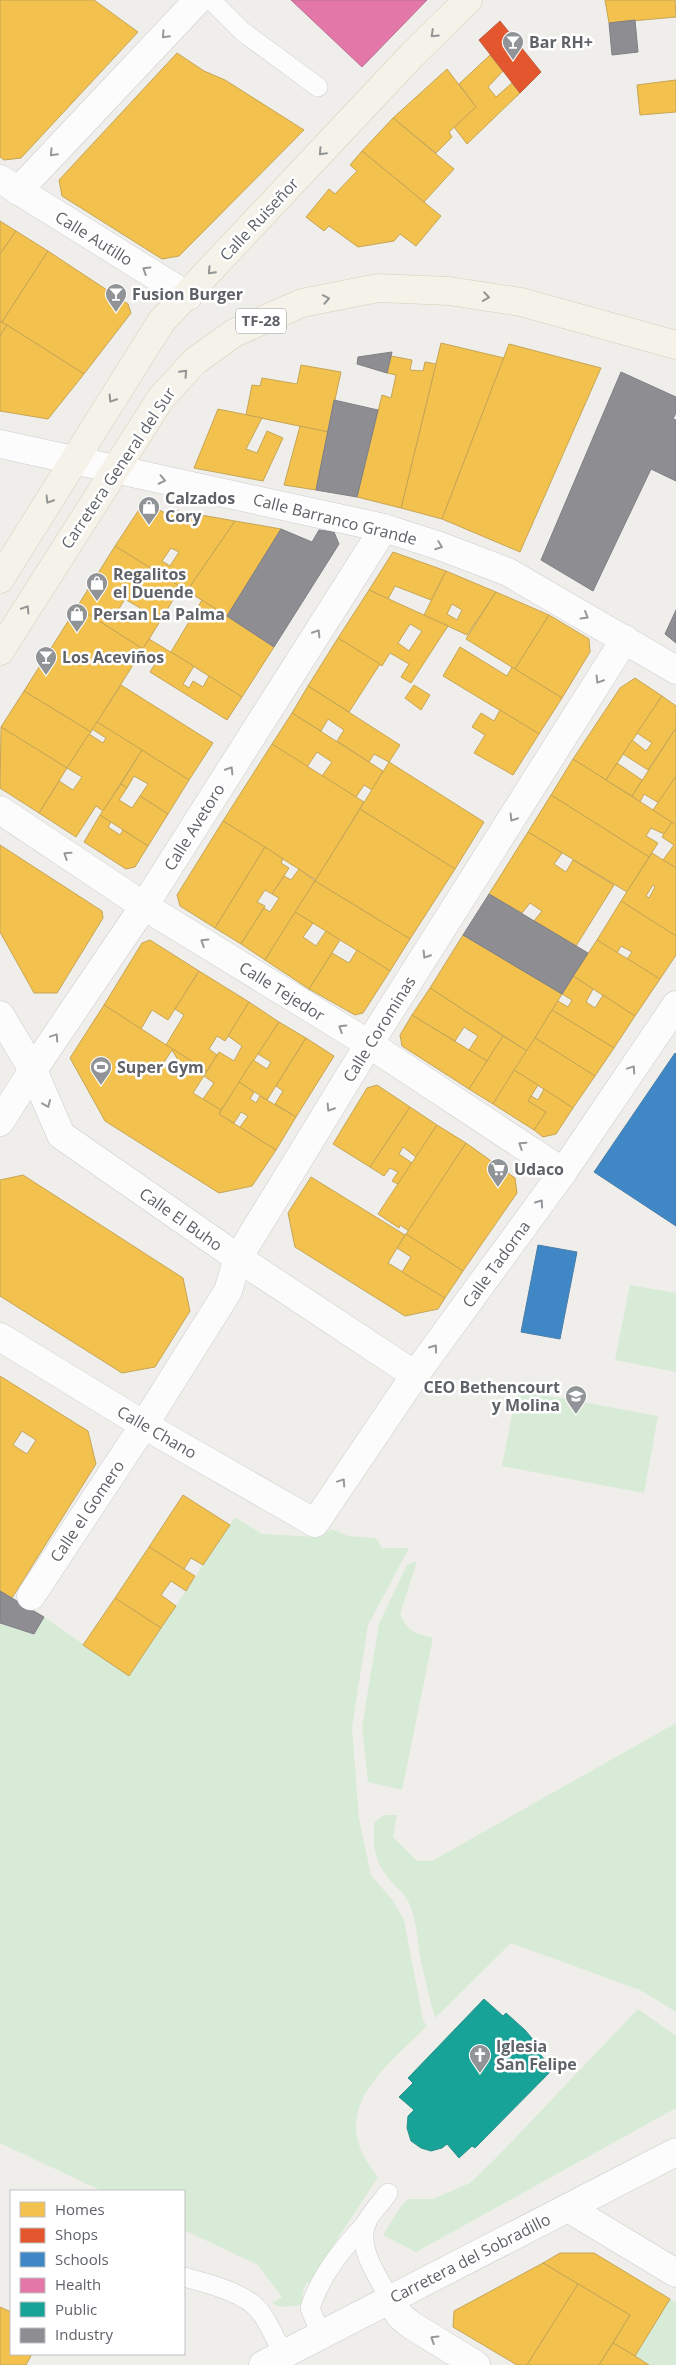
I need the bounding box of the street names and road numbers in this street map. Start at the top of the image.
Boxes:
street label: Calle Ruiseñor [215,172,304,265]
street label: Calle Autillo [51,205,137,271]
road number: TF-28 [236,308,286,334]
street label: Carretera General del Sur [56,383,181,553]
street label: Calle Barranco Grande [251,488,419,550]
street label: Calle Avetoro [158,779,230,875]
street label: Calle Tejedor [235,956,329,1026]
street label: Calle Corominas [338,972,420,1086]
street label: Calle El Buho [135,1182,227,1256]
street label: Calle Tadorna [457,1216,535,1312]
street label: Calle Chano [113,1400,201,1464]
street label: Calle el Gomero [45,1456,129,1566]
street label: Carretera del Sobradillo [386,2208,554,2308]

